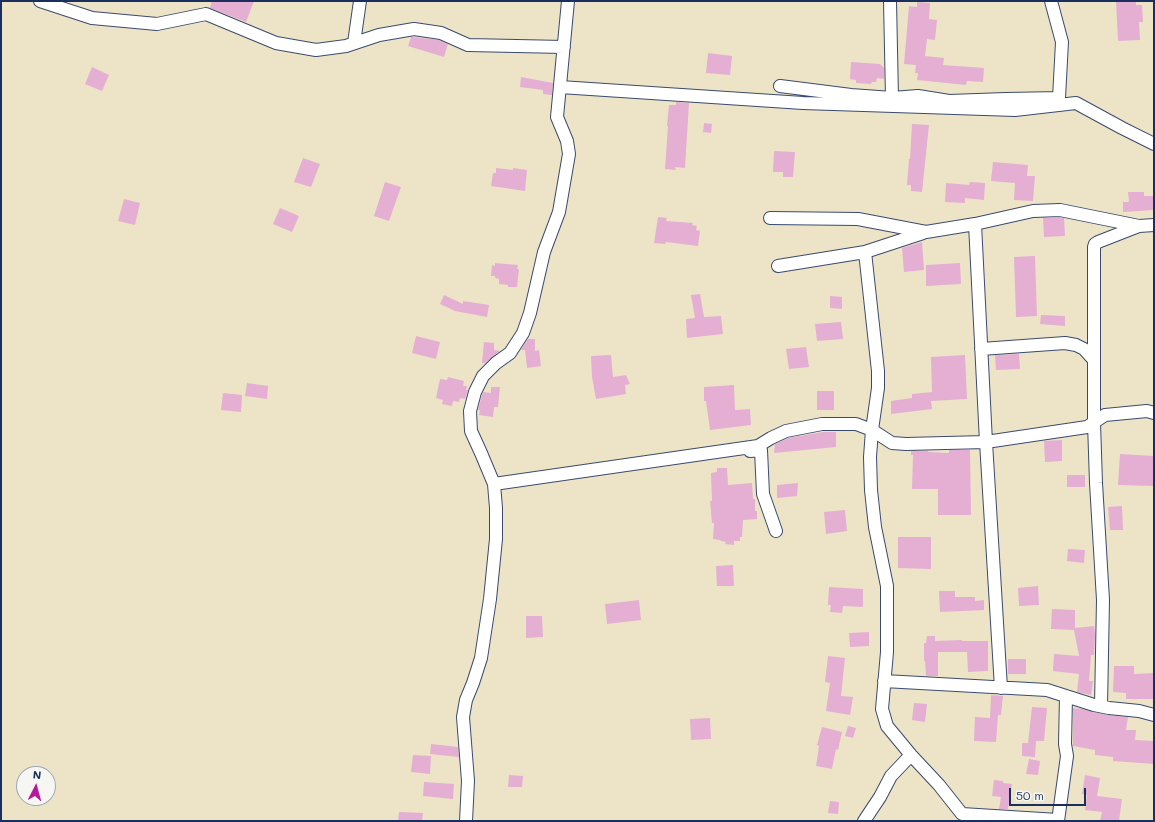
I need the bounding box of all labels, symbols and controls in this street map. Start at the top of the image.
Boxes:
north arrow [16,766,56,806]
text: N [32,767,42,782]
scale bar [1011,780,1088,806]
text: 50 m [1016,787,1044,803]

